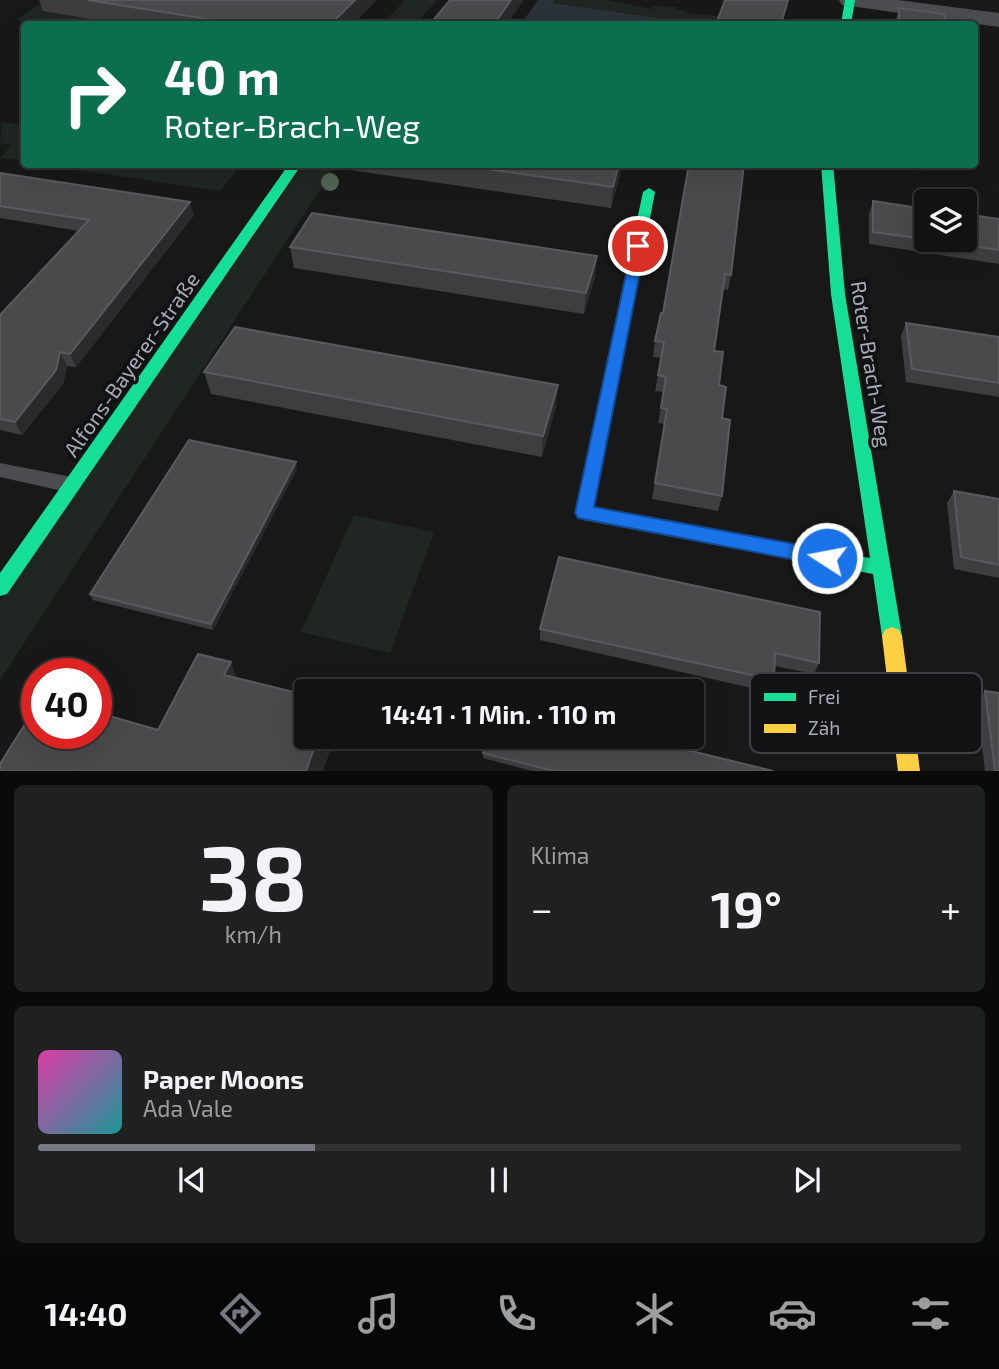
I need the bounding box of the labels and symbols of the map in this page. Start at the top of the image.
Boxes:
pin [608,216,668,276]
street label: Alfons-Bayerer-Straße [58,267,204,461]
street label: Roter-Brach-Weg [847,279,898,449]
position arrow [790,521,864,595]
speed limit sign: 40 [21,658,112,749]
legend [750,673,982,753]
text: Frei [808,685,840,708]
text: Zäh [808,716,840,739]

